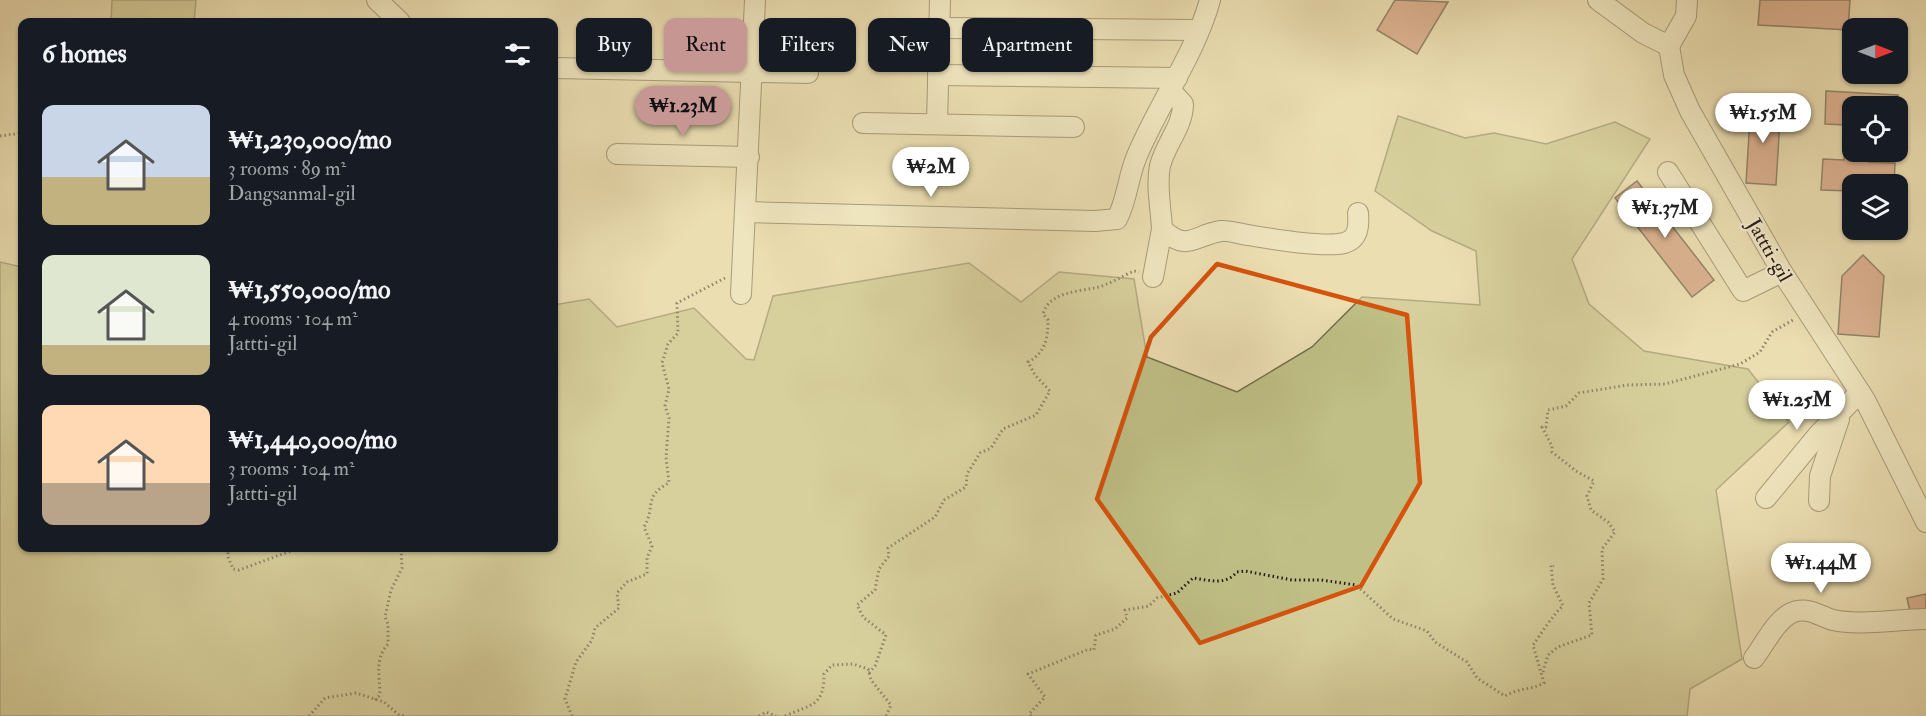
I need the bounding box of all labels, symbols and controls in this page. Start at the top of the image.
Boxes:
chip: Buy [576,18,652,72]
chip: Rent [664,18,747,72]
chip: Filters [759,18,856,72]
chip: New [868,18,950,72]
chip: Apartment [962,18,1093,72]
north arrow [1842,18,1908,84]
map controls [1842,18,1908,240]
text: 6 homes [42,38,127,70]
icon: filters [501,38,534,71]
pin: ₩1.23M [634,86,732,137]
text: ₩1.23M [649,93,717,118]
pin: ₩1.55M [1714,93,1812,144]
button: locate [1842,96,1908,162]
text: ₩1.55M [1729,100,1797,125]
text: ₩1,230,000/mo [228,124,391,156]
icon: home [90,129,162,201]
pin: ₩2M [902,147,960,198]
text: ₩2M [906,154,956,179]
text: 3 rooms · 89 m² [228,156,346,181]
button: layers [1842,174,1908,240]
text: Dangsanmal-gil [228,181,356,206]
pin: ₩1.37M [1616,188,1714,239]
text: ₩1.37M [1631,195,1699,220]
street label: Jattti-gil [1741,213,1798,287]
text: ₩1,550,000/mo [228,274,391,306]
icon: home [90,279,162,351]
text: 4 rooms · 104 m² [228,306,358,331]
text: Jattti-gil [228,331,297,356]
pin: ₩1.25M [1748,380,1846,431]
text: ₩1.25M [1762,387,1832,412]
text: ₩1,440,000/mo [228,424,397,456]
icon: home [90,429,162,501]
text: 3 rooms · 104 m² [228,456,355,481]
text: Jattti-gil [228,481,297,506]
pin: ₩1.44M [1772,543,1870,594]
text: ₩1.44M [1785,550,1857,575]

